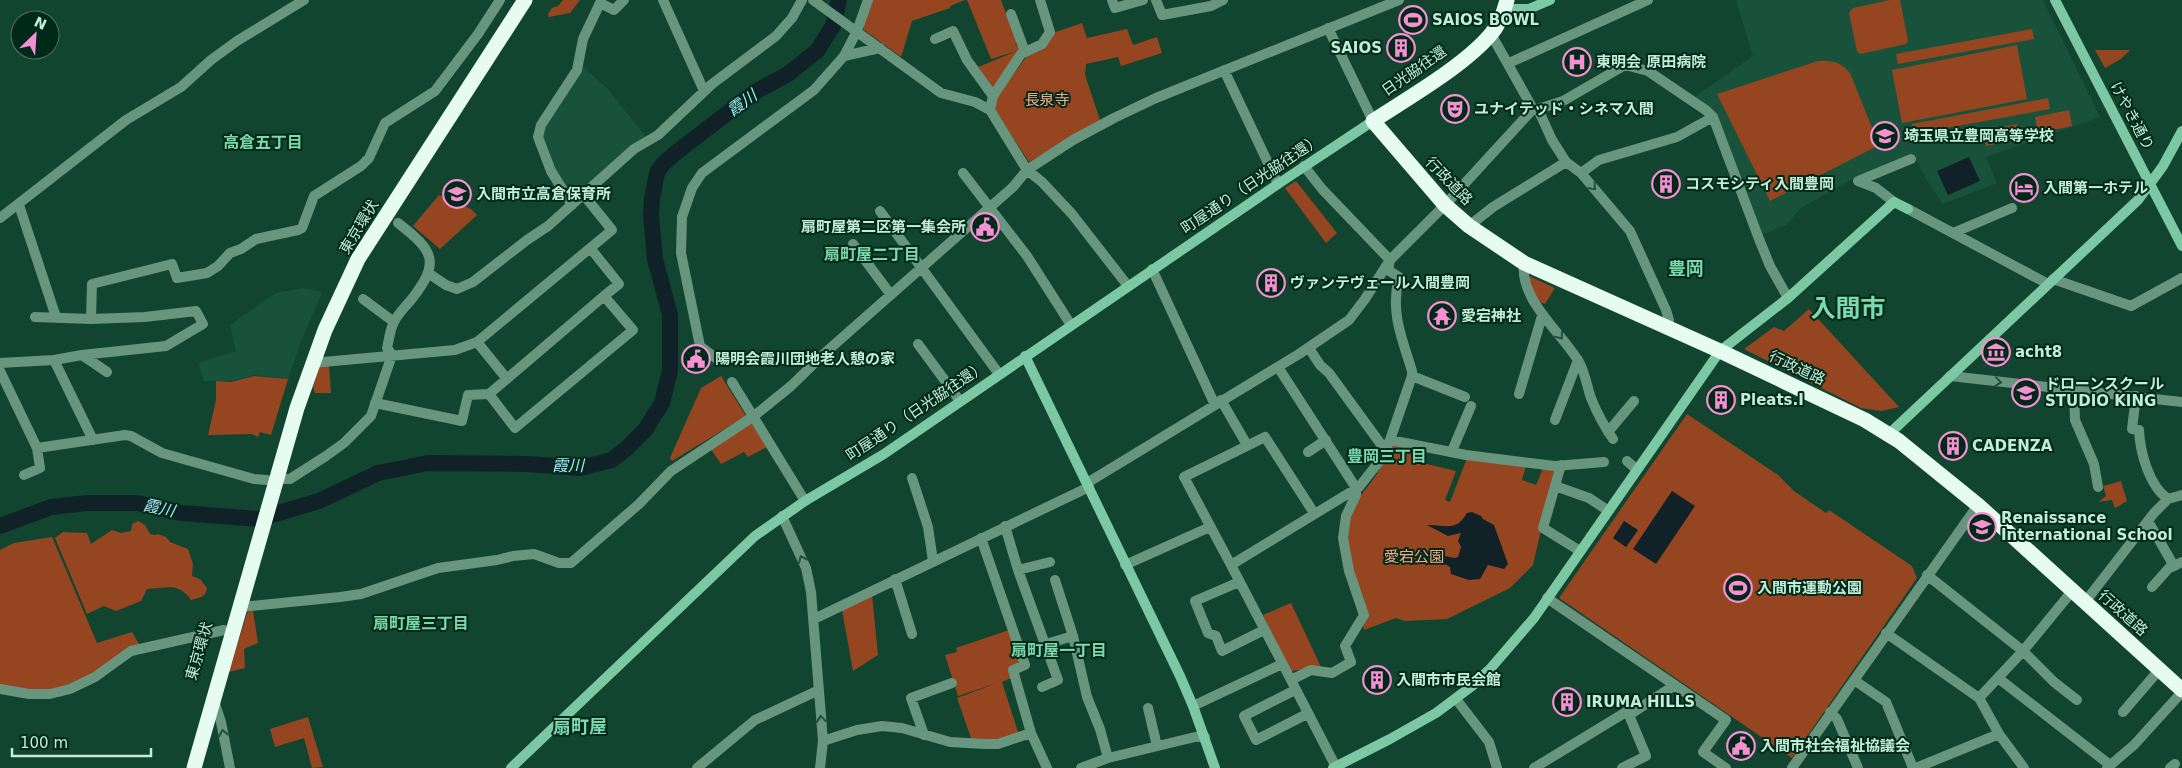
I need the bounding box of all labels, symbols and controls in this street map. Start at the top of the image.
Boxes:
sports icon: SAIOS BOWL [1398,5,1428,35]
north arrow [10,10,60,60]
place label: SAIOS BOWL [1432,11,1540,29]
text: N [32,13,49,33]
building icon: SAIOS [1386,33,1416,63]
place label: SAIOS [1330,39,1382,57]
street label: 日光脇往還 [1378,42,1450,100]
hospital icon: 東明会 原田病院 [1562,47,1592,77]
place label: 東明会 原田病院 [1596,53,1706,71]
street label: けやき通り [2106,79,2158,153]
water label: 霞川 [723,85,762,120]
park label: 長泉寺 [1024,91,1070,109]
theatre icon: ユナイテッド・シネマ入間 [1440,94,1470,124]
place label: ユナイテッド・シネマ入間 [1474,100,1654,118]
school or university icon: 埼玉県立豊岡高等学校 [1870,121,1900,151]
place label: 埼玉県立豊岡高等学校 [1904,127,2054,145]
street label: 町屋通り（日光脇往還） [1178,130,1324,238]
district label: 高倉五丁目 [223,133,303,152]
street label: 行政道路 [1422,153,1476,209]
building icon: コスモシティ入間豊岡 [1651,169,1681,199]
hotel icon: 入間第一ホテル [2009,173,2039,203]
place label: コスモシティ入間豊岡 [1685,175,1834,193]
school or university icon: 入間市立高倉保育所 [442,179,472,209]
place label: 入間第一ホテル [2043,179,2148,197]
one-way arrow [1587,181,1596,190]
place label: 入間市立高倉保育所 [476,185,611,203]
street label: 東京環状 [336,197,382,257]
public building icon: 扇町屋第二区第一集会所 [970,212,1000,242]
place label: 扇町屋第二区第一集会所 [801,218,966,236]
district label: 扇町屋二丁目 [824,245,920,264]
district label: 豊岡 [1668,258,1704,279]
building icon: ヴァンテヴェール入間豊岡 [1256,268,1286,298]
place label: ヴァンテヴェール入間豊岡 [1290,274,1470,292]
district label: 入間市 [1810,294,1886,323]
temple icon: 愛宕神社 [1427,301,1457,331]
place label: 愛宕神社 [1461,307,1521,325]
one-way arrow [1554,330,1563,340]
museum icon: acht8 [1981,337,2011,367]
place label: acht8 [2015,343,2062,361]
public building icon: 陽明会霞川団地老人憩の家 [681,344,711,374]
street label: 行政道路 [1766,347,1828,389]
place label: 陽明会霞川団地老人憩の家 [715,350,895,368]
street label: 町屋通り（日光脇往還） [843,357,989,465]
place label: ドローンスクール STUDIO KING [2045,375,2164,410]
one-way arrow [1995,376,2003,387]
school or university icon: ドローンスクール STUDIO KING [2011,378,2041,408]
building icon: Pleats.I [1706,385,1736,415]
place label: Pleats.I [1740,391,1804,409]
building icon: CADENZA [1938,431,1968,461]
place label: CADENZA [1972,437,2053,455]
district label: 豊岡三丁目 [1347,447,1427,466]
water label: 霞川 [552,456,586,475]
water label: 霞川 [141,495,179,521]
place label: Renaissance International School [2001,509,2173,544]
school or university icon: Renaissance International School [1967,512,1997,542]
park label: 愛宕公園 [1384,548,1444,566]
one-way arrow [798,555,809,564]
sports icon: 入間市運動公園 [1723,573,1753,603]
place label: 入間市運動公園 [1757,579,1862,597]
street label: 行政道路 [2095,586,2151,640]
district label: 扇町屋三丁目 [373,614,469,633]
street label: 東京環状 [182,620,216,682]
district label: 扇町屋一丁目 [1011,641,1107,660]
building icon: 入間市市民会館 [1362,665,1392,695]
place label: 入間市市民会館 [1396,671,1501,689]
building icon: IRUMA HILLS [1552,687,1582,717]
place label: IRUMA HILLS [1586,693,1695,711]
one-way arrow [816,715,827,723]
district label: 扇町屋 [553,716,607,737]
scale bar [12,726,151,758]
one-way arrow [218,729,229,737]
public building icon: 入間市社会福祉協議会 [1726,731,1756,761]
text: 100 m [20,734,68,752]
place label: 入間市社会福祉協議会 [1760,737,1910,755]

